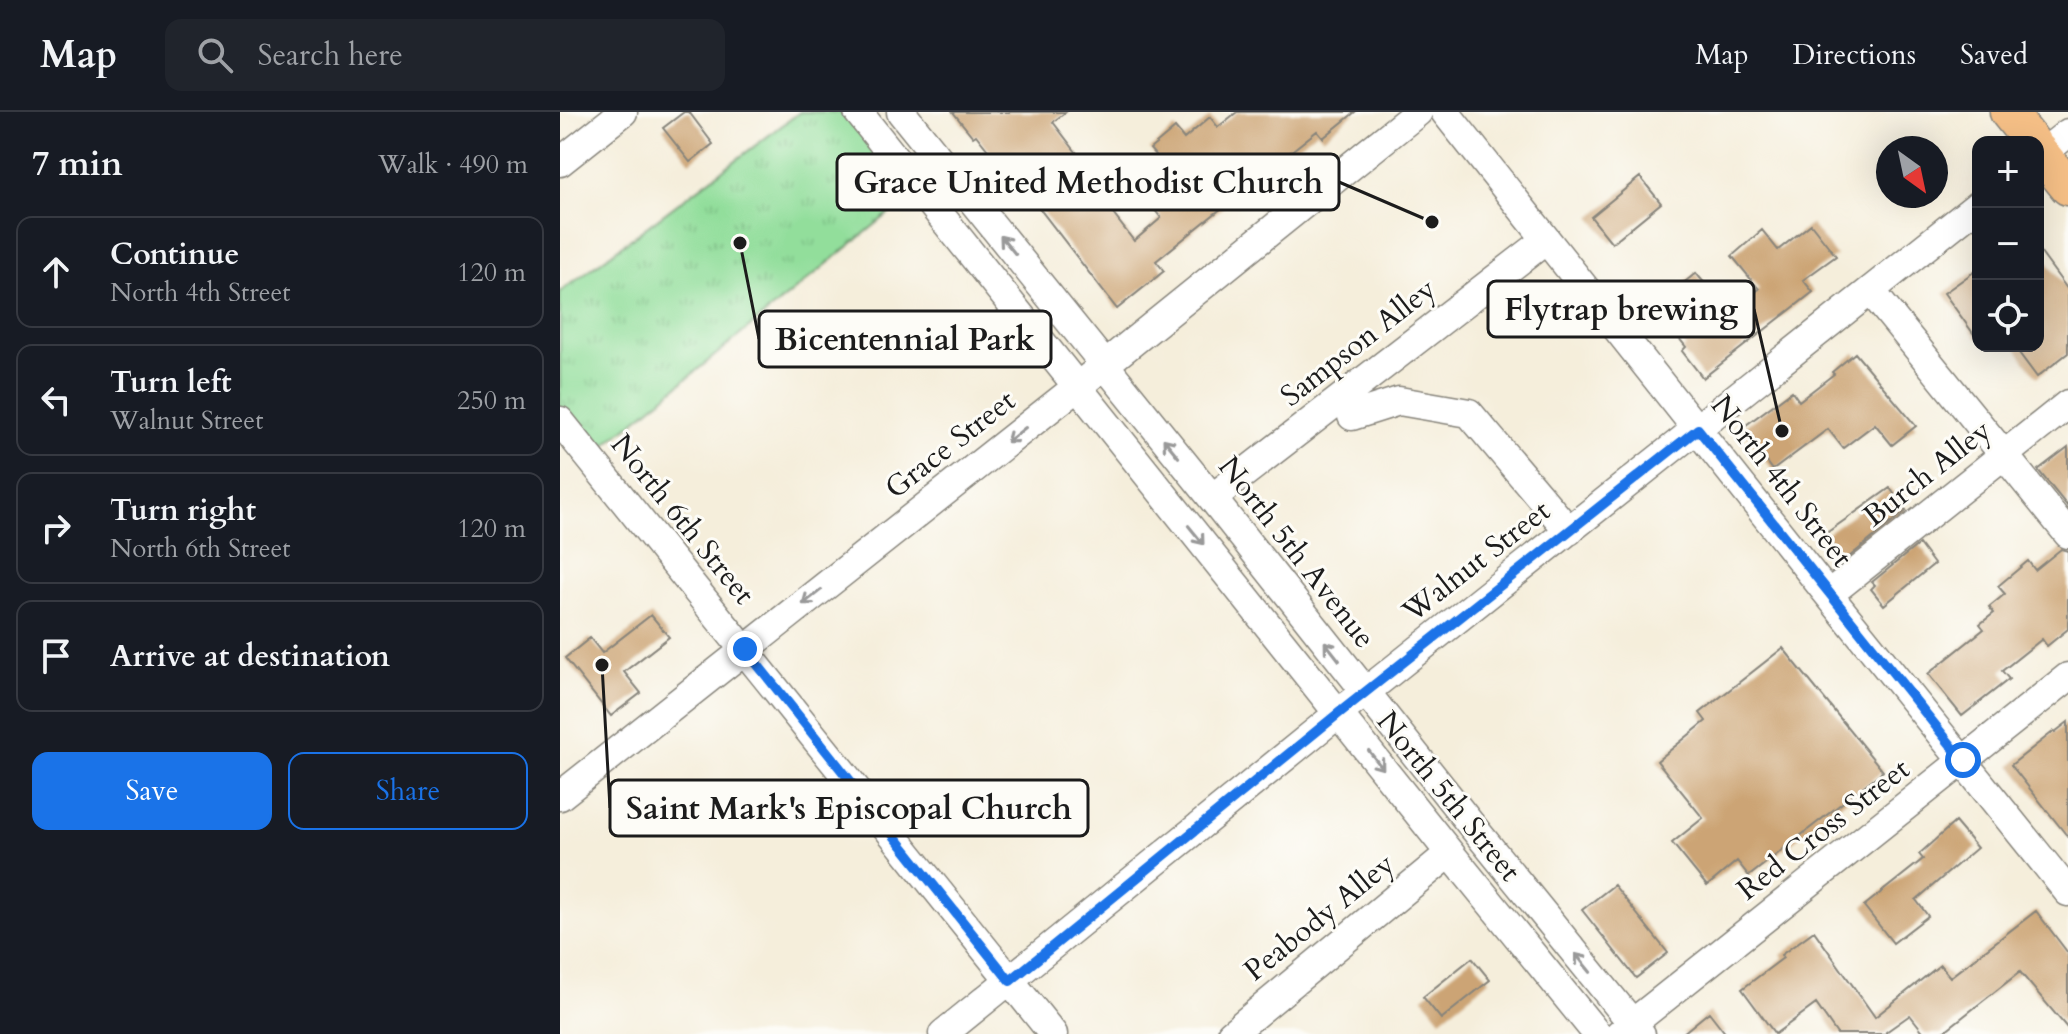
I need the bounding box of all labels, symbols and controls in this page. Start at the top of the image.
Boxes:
search box [165,19,725,91]
text: Map [40,29,117,81]
icon: search [193,33,237,77]
text: Search here [257,35,403,76]
text: Map [1695,36,1749,74]
text: Directions [1793,36,1916,74]
text: Saved [1960,36,2028,74]
north arrow [1876,136,1948,208]
map controls [1972,136,2044,352]
button: + [1972,136,2044,208]
text: 7 min [32,141,123,187]
text: Walk · 490 m [378,147,528,182]
callout: Grace United Methodist Church [837,154,1339,210]
text: Grace United Methodist Church [853,161,1323,205]
button: − [1972,208,2044,280]
text: Continue [110,234,239,275]
one-way arrow [999,235,1016,256]
icon: ahead [34,250,78,294]
text: 120 m [457,255,526,290]
street label: Sampson Alley [1272,269,1445,416]
text: North 4th Street [110,275,291,310]
button: locate [1972,280,2044,352]
callout: Flytrap brewing [1488,281,1754,337]
text: Flytrap brewing [1504,288,1738,332]
callout: Bicentennial Park [759,311,1051,367]
text: Bicentennial Park [775,318,1035,362]
text: Turn left [110,362,232,403]
icon: left [34,378,78,422]
street label: Grace Street [877,380,1024,508]
text: 250 m [457,383,526,418]
street label: North 4th Street [1701,387,1862,576]
text: Walnut Street [110,403,263,438]
street label: Burch Alley [1855,410,2000,536]
street label: North 6th Street [601,425,764,614]
one-way arrow [1006,426,1027,444]
one-way arrow [1162,438,1179,459]
street label: North 5th Avenue [1209,448,1385,657]
text: Turn right [110,490,256,531]
street label: Walnut Street [1393,490,1559,633]
icon: right [34,506,78,550]
text: 120 m [457,511,526,546]
one-way arrow [1187,524,1205,545]
text: North 6th Street [110,531,291,566]
one-way arrow [802,588,823,605]
route end [727,631,763,667]
icon: arrive [34,634,78,678]
text: Arrive at destination [110,636,390,677]
one-way arrow [1324,641,1341,662]
street label: North 5th Street [1367,702,1530,891]
route start [1945,742,1981,778]
one-way arrow [1367,749,1385,770]
street label: Red Cross Street [1728,749,1919,910]
button: Save [32,752,272,830]
button: Share [288,752,528,830]
callout: Saint Mark's Episcopal Church [610,780,1088,836]
text: Saint Mark's Episcopal Church [626,787,1072,831]
street label: Peabody Alley [1235,844,1403,991]
one-way arrow [1574,953,1592,974]

